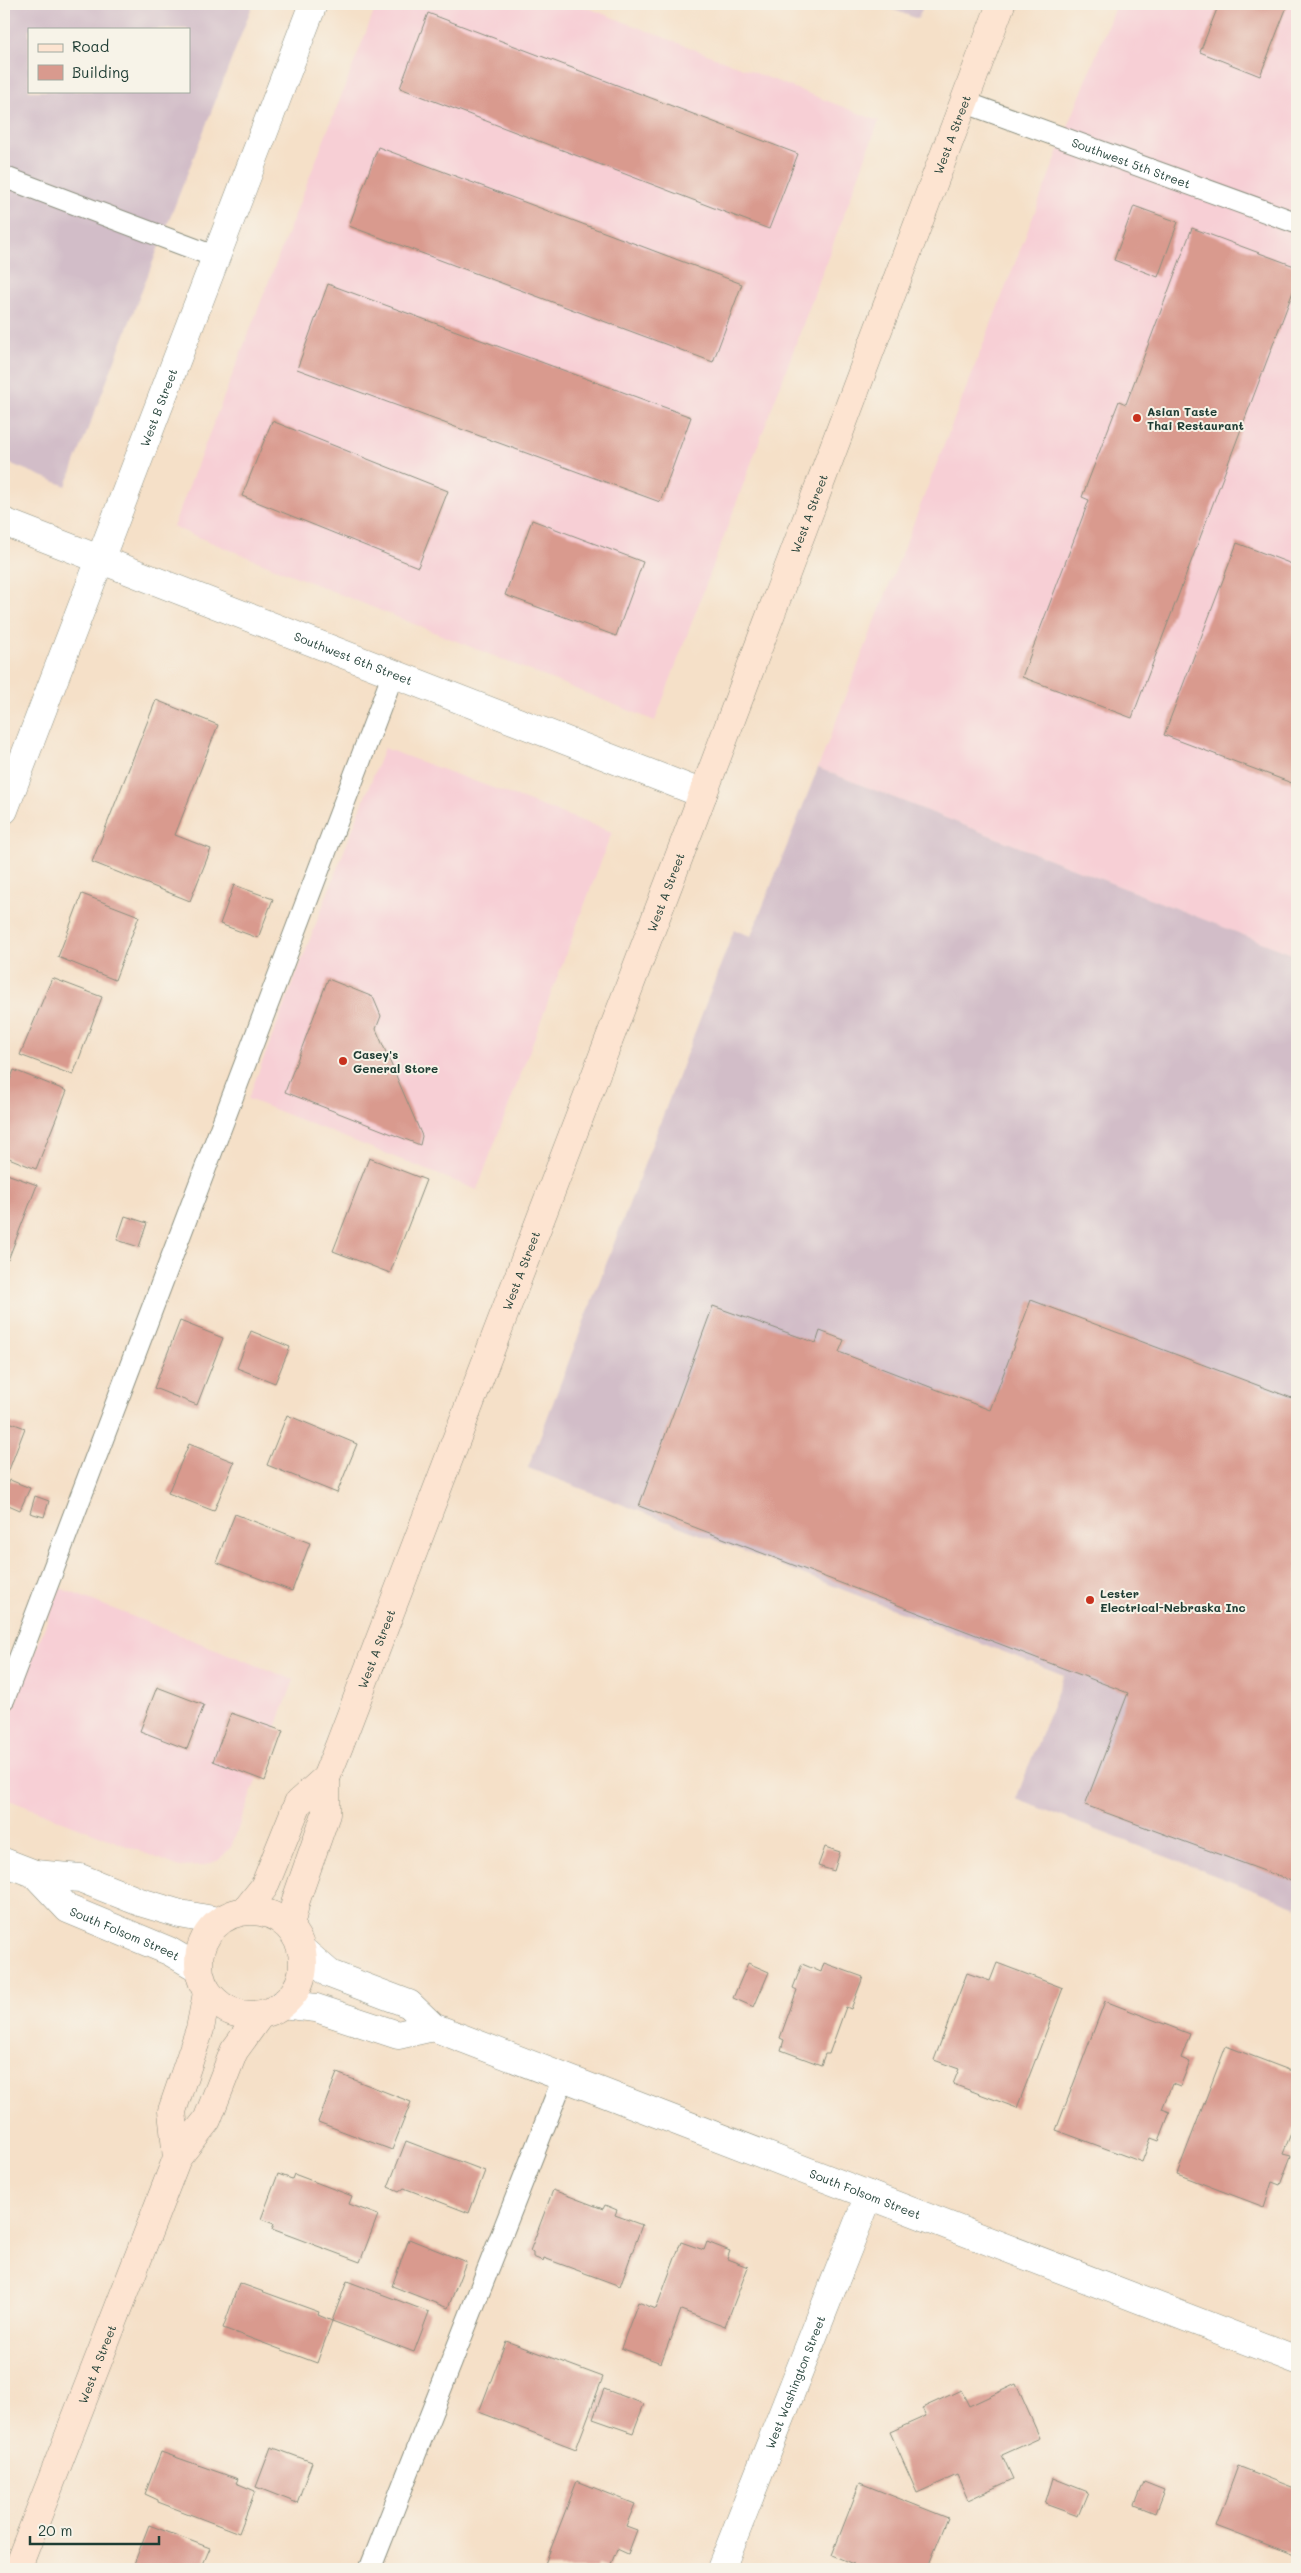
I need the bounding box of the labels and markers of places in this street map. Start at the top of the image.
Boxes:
place label: Asian Taste Thai Restaurant [1147,403,1244,433]
marker: Asian Taste Thai Restaurant [1131,412,1143,424]
place label: Casey's General Store [353,1046,438,1076]
marker: Casey's General Store [337,1055,349,1067]
place label: Lester Electrical-Nebraska Inc [1100,1585,1246,1615]
marker: Lester Electrical-Nebraska Inc [1084,1594,1096,1606]

